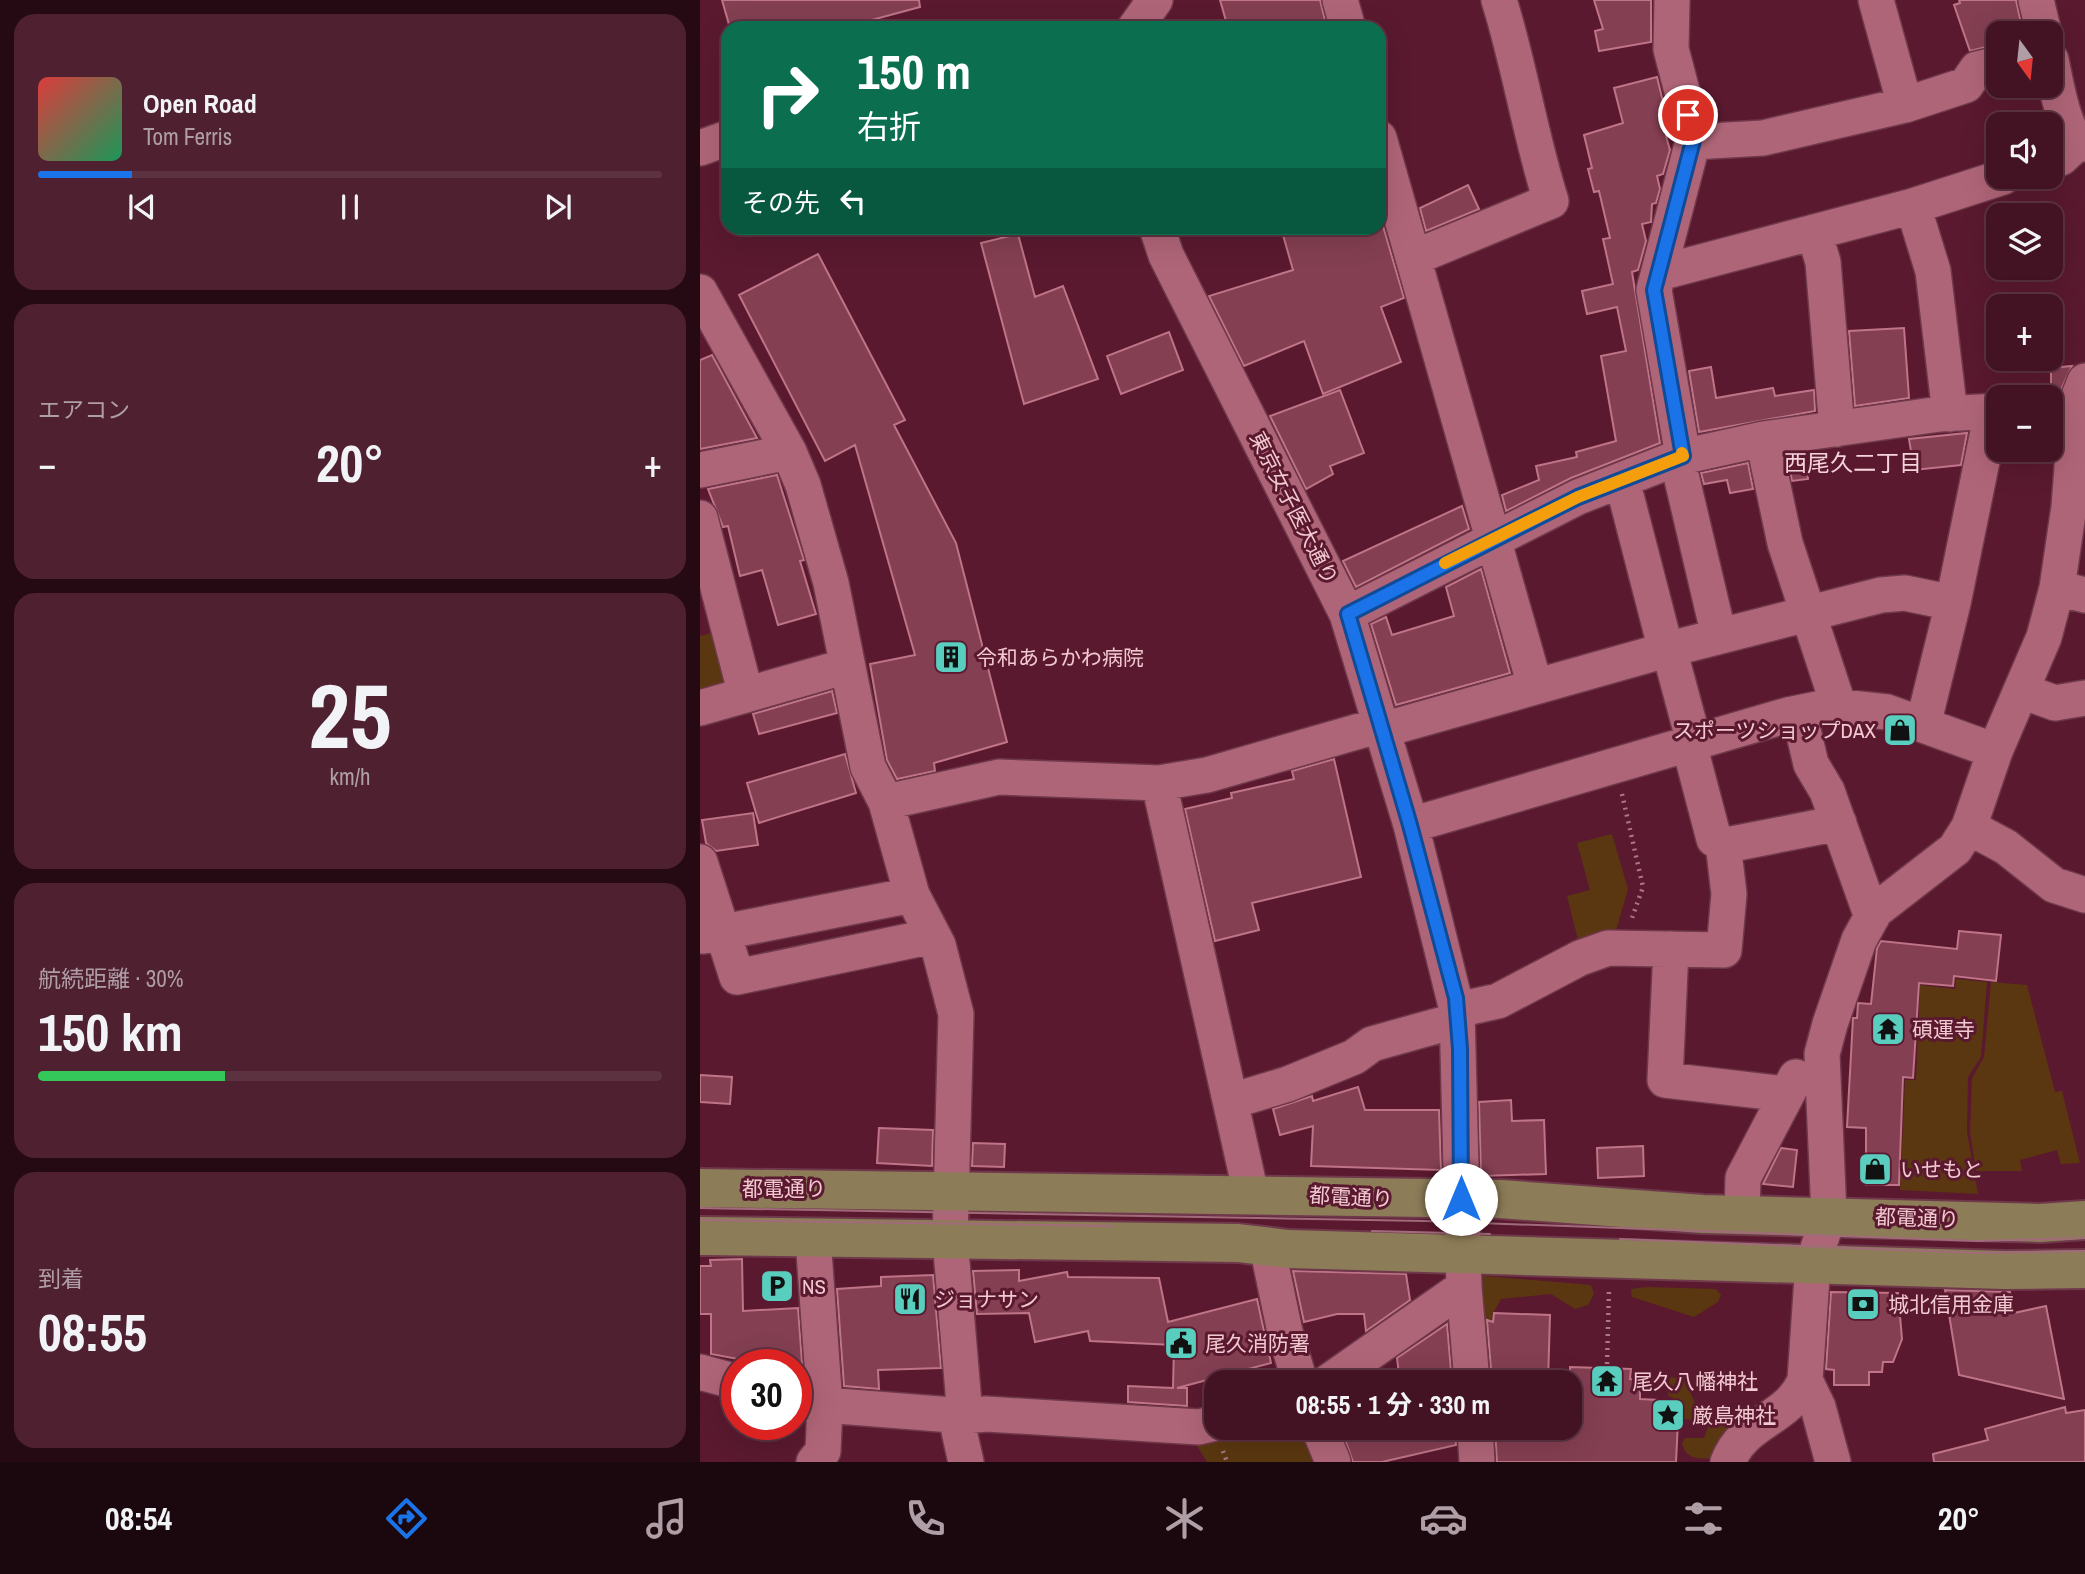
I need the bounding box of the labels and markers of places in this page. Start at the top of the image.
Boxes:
pin [1658,85,1718,145]
building icon: 令和あらかわ病院 [932,638,970,676]
place label: 令和あらかわ病院 [976,643,1144,672]
shop icon: スポーツショップDAX [1881,711,1919,749]
place label: スポーツショップDAX [1673,716,1876,745]
temple icon: 碩運寺 [1869,1010,1907,1048]
place label: 碩運寺 [1912,1015,1975,1044]
shop icon: いせもと [1856,1150,1894,1188]
place label: いせもと [1900,1155,1984,1184]
parking icon: NS [758,1267,796,1305]
place label: NS [802,1272,826,1301]
restaurant icon: ジョナサン [891,1280,929,1318]
place label: ジョナサン [934,1285,1039,1314]
bank icon: 城北信用金庫 [1844,1285,1882,1323]
place label: 城北信用金庫 [1888,1290,2014,1319]
public building icon: 尾久消防署 [1162,1324,1200,1362]
place label: 尾久消防署 [1205,1329,1310,1358]
temple icon: 尾久八幡神社 [1588,1362,1626,1400]
place label: 尾久八幡神社 [1632,1367,1758,1396]
place icon: 厳島神社 [1649,1396,1687,1434]
place label: 厳島神社 [1692,1401,1776,1430]

